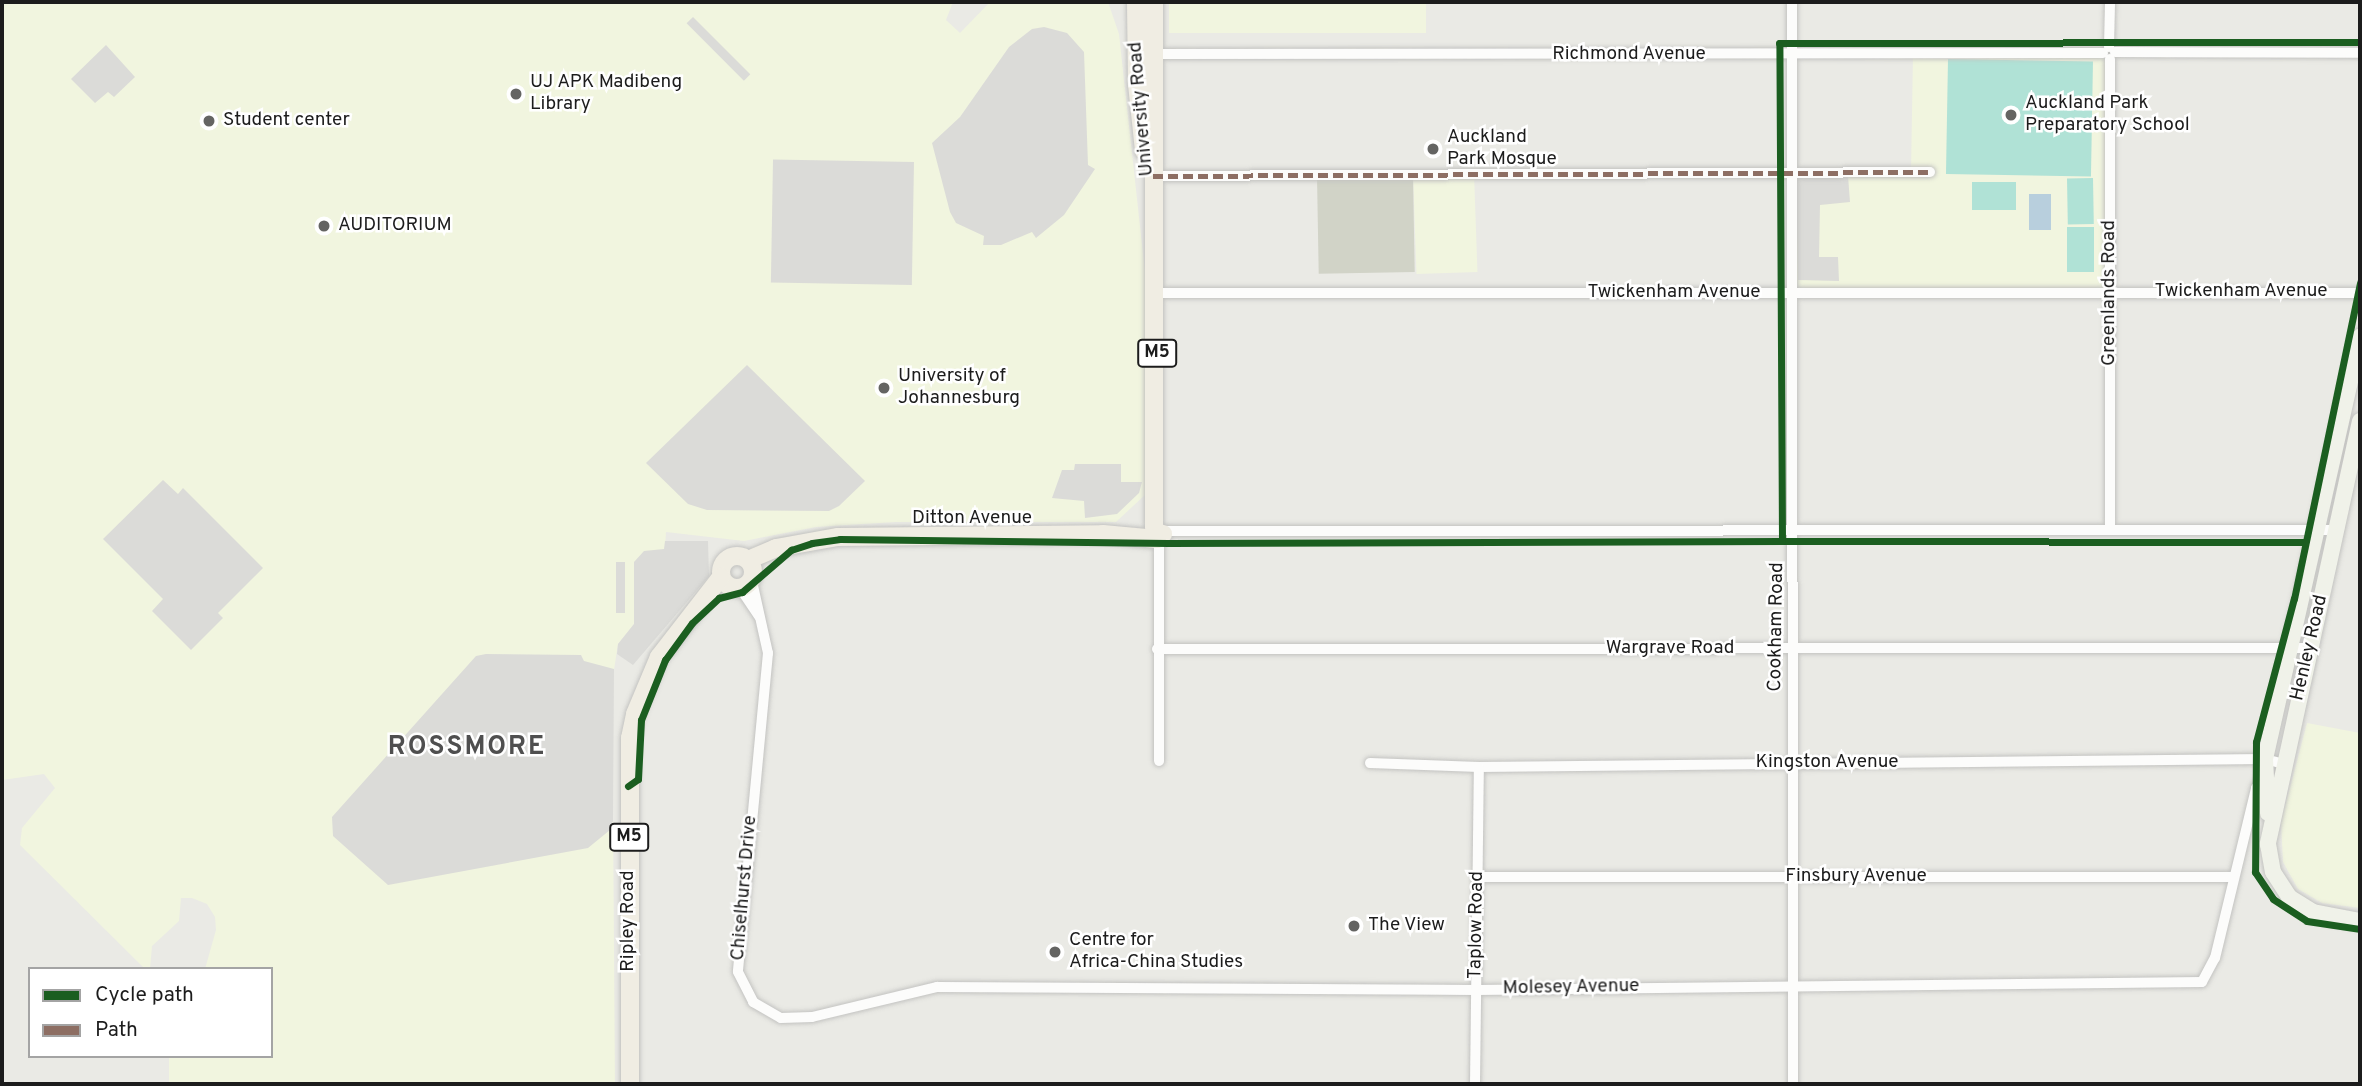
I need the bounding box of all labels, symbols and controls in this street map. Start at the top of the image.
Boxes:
street label: University Road [1125,41,1159,177]
street label: Richmond Avenue [1552,44,1706,66]
place label: UJ APK Madibeng Library [530,72,683,116]
marker: UJ APK Madibeng Library [508,86,524,102]
place label: Auckland Park Preparatory School [2025,93,2190,137]
marker: Auckland Park Preparatory School [2003,107,2019,123]
place label: Student center [223,110,350,132]
marker: Student center [201,113,217,129]
place label: Auckland Park Mosque [1447,127,1557,171]
marker: Auckland Park Mosque [1425,141,1441,157]
place label: AUDITORIUM [338,215,452,237]
marker: AUDITORIUM [316,218,332,234]
street label: Greenlands Road [2099,220,2121,366]
street label: Twickenham Avenue [2154,281,2328,303]
street label: Twickenham Avenue [1587,282,1761,304]
road number: M5 [1136,338,1178,368]
place label: University of Johannesburg [898,366,1020,410]
marker: University of Johannesburg [876,380,892,396]
street label: Ditton Avenue [912,508,1032,530]
street label: Cookham Road [1764,562,1790,692]
street label: Henley Road [2287,593,2333,703]
street label: Wargrave Road [1606,638,1734,660]
district label: ROSSMORE [389,732,545,764]
street label: Kingston Avenue [1755,752,1899,774]
street label: Chiselhurst Drive [727,814,763,962]
road number: M5 [608,822,650,852]
street label: Finsbury Avenue [1785,866,1927,888]
street label: Ripley Road [618,870,640,972]
street label: Taplow Road [1465,871,1489,979]
place label: The View [1368,915,1446,937]
marker: The View [1346,918,1362,934]
place label: Centre for Africa-China Studies [1069,930,1243,974]
marker: Centre for Africa-China Studies [1047,944,1063,960]
legend [28,967,273,1058]
street label: Molesey Avenue [1502,975,1640,1001]
text: Cycle path [95,982,194,1009]
text: Path [95,1017,138,1044]

